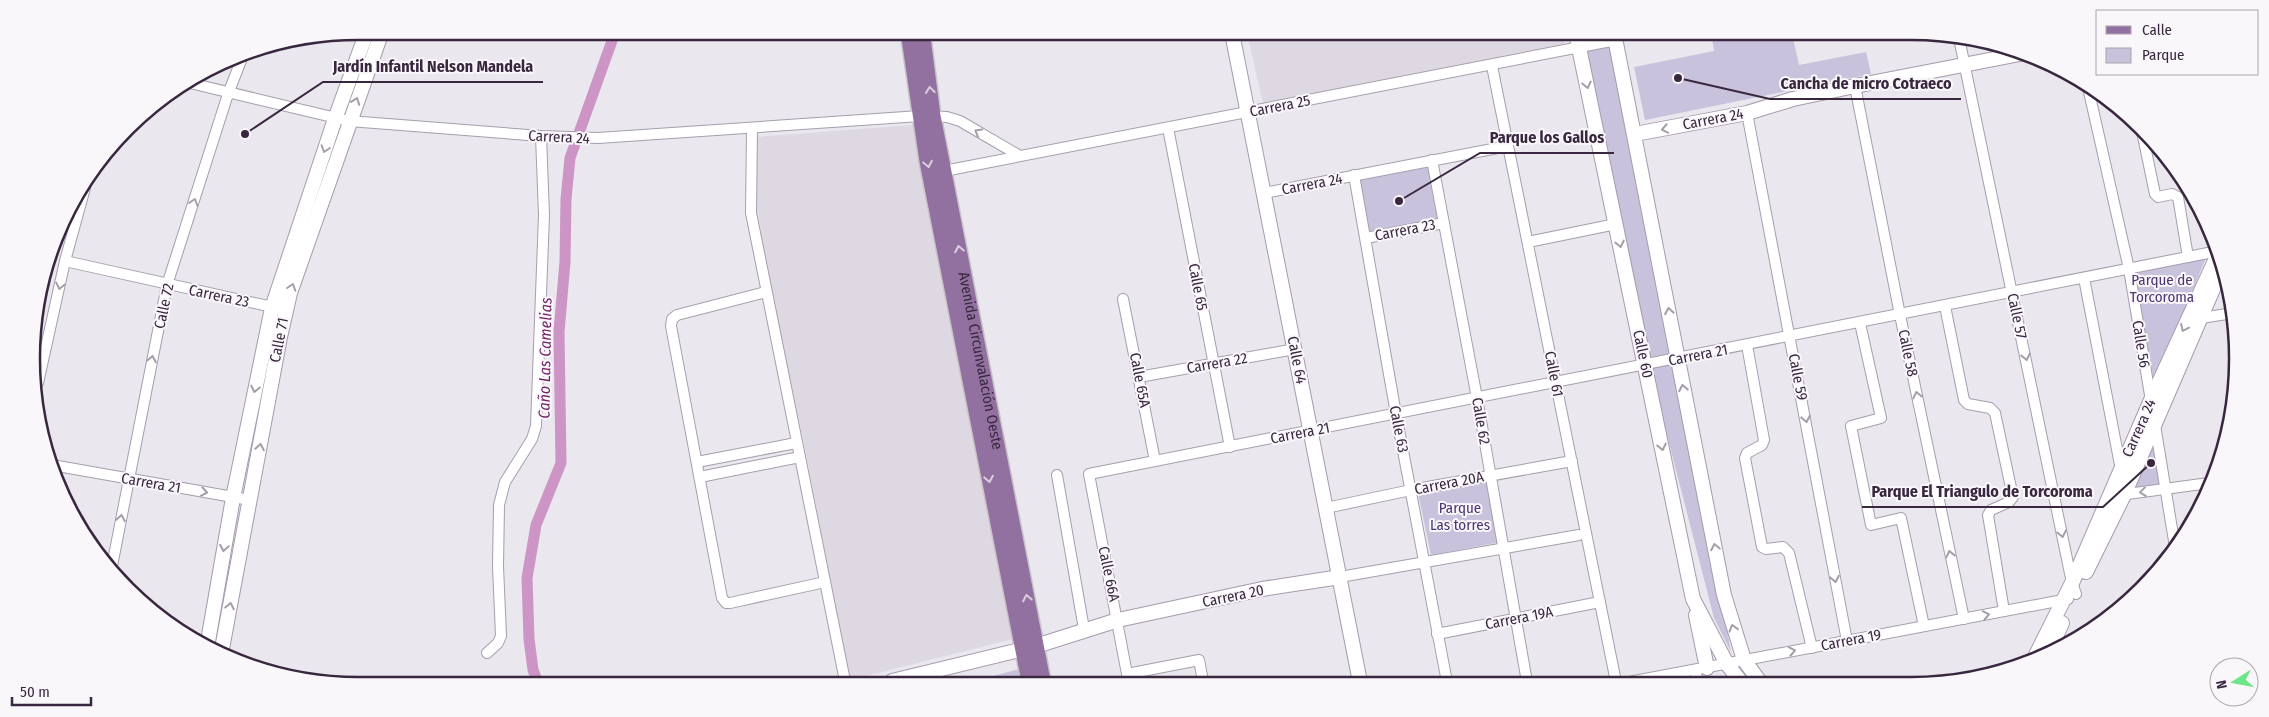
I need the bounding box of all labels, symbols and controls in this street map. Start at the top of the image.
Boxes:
legend [2096,10,2259,75]
text: Calle [2142,21,2172,39]
text: Parque [2142,46,2185,64]
callout: Jardín Infantil Nelson Mandela [323,51,543,82]
text: Jardín Infantil Nelson Mandela [332,57,533,76]
callout: Cancha de micro Cotraeco [1770,68,1961,99]
text: Cancha de micro Cotraeco [1781,74,1952,93]
one-way arrow [1581,81,1592,90]
one-way arrow [925,85,936,93]
street label: Carrera 25 [1248,91,1312,121]
one-way arrow [350,97,360,106]
street label: Carrera 24 [1681,104,1745,134]
callout: Parque los Gallos [1480,122,1614,153]
one-way arrow [1660,123,1669,133]
street label: Carrera 24 [528,126,590,148]
one-way arrow [975,128,984,138]
text: Parque los Gallos [1490,128,1604,147]
one-way arrow [320,144,330,153]
one-way arrow [923,160,933,169]
street label: Carrera 24 [1280,169,1344,199]
one-way arrow [188,198,198,207]
street label: Carrera 23 [1373,215,1437,245]
one-way arrow [1614,240,1625,249]
one-way arrow [954,245,964,254]
street label: Calle 65 [1185,262,1211,312]
street label: Avenida Circunvalación Oeste [955,270,1007,451]
park label: Parque de Torcoroma [2130,271,2194,306]
one-way arrow [55,281,66,290]
street label: Calle 72 [150,281,178,330]
street label: Carrera 23 [187,281,251,311]
one-way arrow [286,284,296,292]
street label: Calle 57 [2003,292,2031,340]
water label: Caño Las Camelias [534,297,556,419]
one-way arrow [1664,307,1675,316]
street label: Calle 71 [266,316,292,364]
street label: Calle 56 [2128,319,2154,369]
one-way arrow [2179,323,2190,332]
street label: Calle 60 [1629,328,1657,380]
street label: Calle 58 [1894,328,1922,378]
street label: Calle 64 [1284,335,1310,385]
street label: Carrera 21 [1667,340,1729,370]
street label: Carrera 22 [1185,349,1249,377]
street label: Calle 61 [1541,350,1567,398]
street label: Calle 65A [1126,351,1154,409]
street label: Calle 59 [1785,352,1811,402]
one-way arrow [2020,353,2030,362]
one-way arrow [147,354,157,363]
one-way arrow [1679,383,1689,392]
one-way arrow [251,385,261,393]
one-way arrow [1912,391,1922,399]
street label: Calle 62 [1468,396,1494,446]
street label: Carrera 24 [2118,396,2160,460]
street label: Calle 63 [1386,404,1412,454]
one-way arrow [1800,415,1810,424]
street label: Carrera 21 [1269,418,1331,448]
one-way arrow [254,442,264,451]
one-way arrow [1656,443,1667,452]
street label: Carrera 20A [1413,467,1485,499]
street label: Carrera 21 [120,469,182,497]
one-way arrow [983,474,994,483]
callout: Parque El Triangulo de Torcoroma [1862,476,2103,507]
text: Parque El Triangulo de Torcoroma [1871,482,2093,501]
one-way arrow [2139,486,2147,497]
one-way arrow [199,487,208,497]
park label: Parque Las torres [1430,499,1490,534]
one-way arrow [115,514,125,523]
one-way arrow [2056,529,2067,538]
one-way arrow [1710,543,1720,552]
one-way arrow [219,544,229,553]
street label: Calle 66A [1094,545,1124,603]
one-way arrow [1945,550,1956,558]
one-way arrow [1830,574,1840,583]
street label: Carrera 20 [1201,581,1265,611]
one-way arrow [1022,593,1032,602]
one-way arrow [224,602,235,611]
street label: Carrera 19A [1484,603,1555,633]
one-way arrow [1982,610,1990,620]
one-way arrow [1729,624,1739,633]
street label: Carrera 19 [1819,625,1883,655]
one-way arrow [1788,647,1796,657]
north arrow [2209,657,2259,707]
scale bar [12,674,91,706]
text: N [2213,679,2231,690]
text: 50 m [20,683,50,701]

